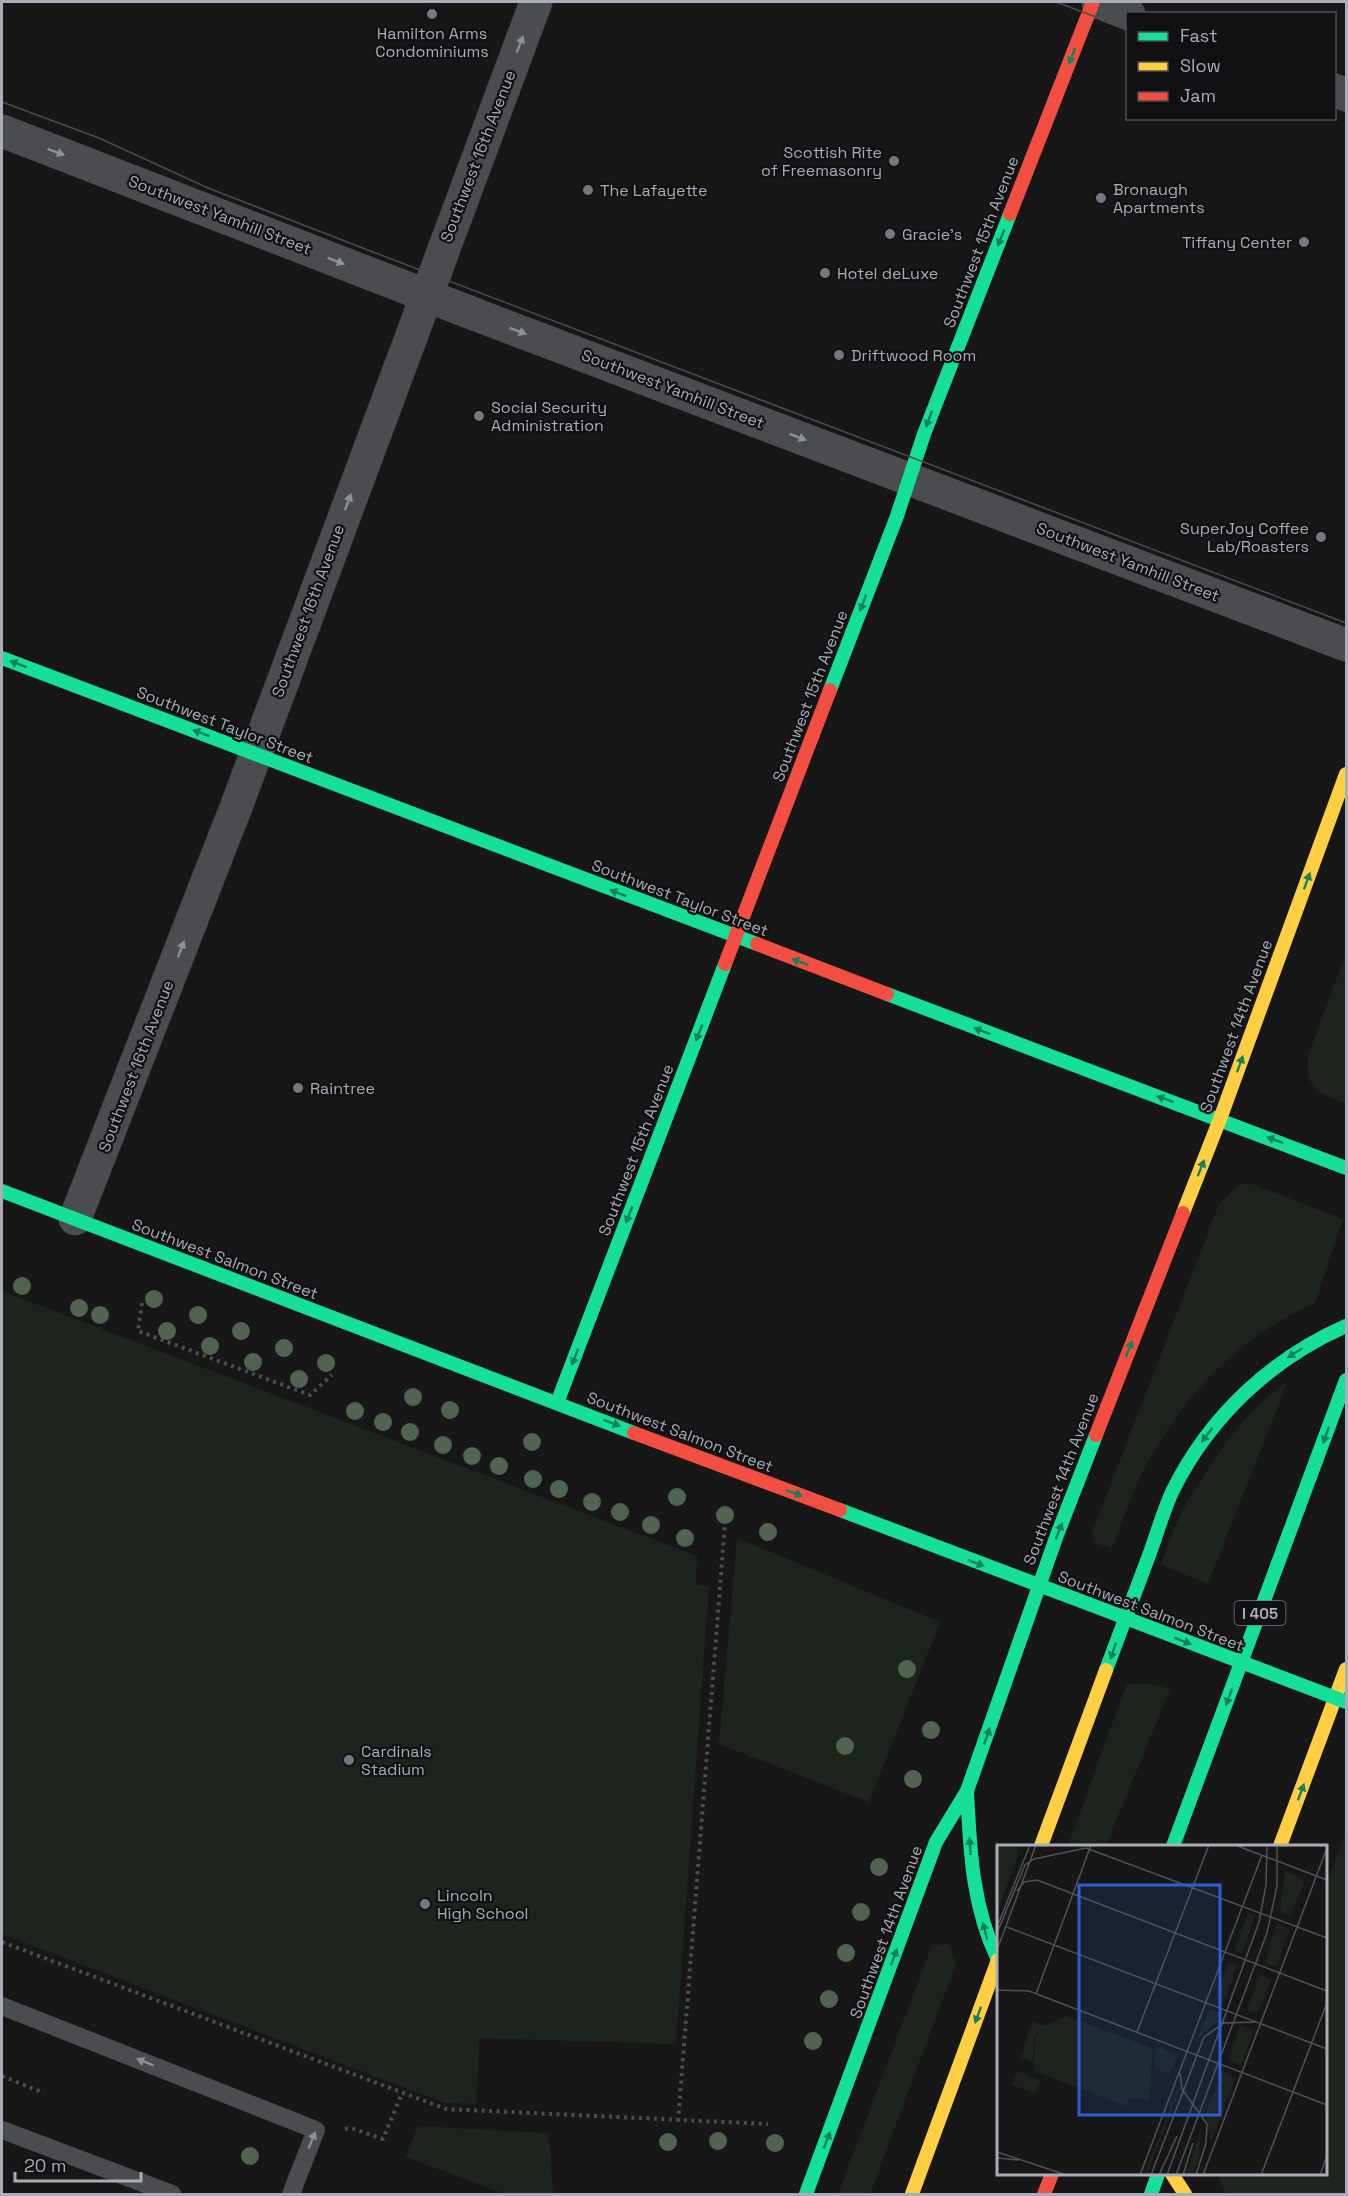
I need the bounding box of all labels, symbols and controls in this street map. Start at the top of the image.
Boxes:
marker: Hamilton Arms Condominiums [425,7,439,21]
legend [1126,12,1336,120]
place label: Hamilton Arms Condominiums [375,23,489,62]
text: Fast [1180,24,1217,47]
one-way arrow [515,34,525,52]
one-way arrow [1067,47,1076,65]
text: Slow [1180,54,1221,77]
street label: Southwest 16th Avenue [435,67,521,245]
text: Jam [1180,84,1216,107]
place label: Scottish Rite of Freemasonry [761,142,882,181]
one-way arrow [47,148,65,157]
street label: Southwest 15th Avenue [939,153,1023,331]
marker: Scottish Rite of Freemasonry [887,154,901,168]
street label: Southwest Yamhill Street [126,170,314,260]
place label: Bronaugh Apartments [1113,179,1205,218]
place label: The Lafayette [600,180,707,201]
marker: The Lafayette [581,183,595,197]
marker: Bronaugh Apartments [1094,191,1108,205]
place label: Gracie's [902,224,962,245]
marker: Gracie's [883,227,897,241]
one-way arrow [995,229,1005,247]
place label: Tiffany Center [1182,232,1292,253]
marker: Tiffany Center [1297,235,1311,249]
one-way arrow [327,256,345,266]
place label: Hotel deLuxe [837,263,938,284]
marker: Hotel deLuxe [818,266,832,280]
one-way arrow [509,326,527,336]
street label: Southwest Yamhill Street [579,344,767,434]
place label: Driftwood Room [851,345,976,366]
marker: Driftwood Room [832,348,846,362]
place label: Social Security Administration [491,397,607,436]
marker: Social Security Administration [472,409,486,423]
one-way arrow [924,410,934,428]
one-way arrow [789,432,807,442]
one-way arrow [344,493,354,511]
street label: Southwest Yamhill Street [1034,517,1222,607]
place label: SuperJoy Coffee Lab/Roasters [1180,518,1309,557]
street label: Southwest 16th Avenue [267,522,349,700]
marker: SuperJoy Coffee Lab/Roasters [1314,530,1328,544]
one-way arrow [858,594,868,612]
street label: Southwest 15th Avenue [768,607,852,785]
one-way arrow [9,659,27,668]
street label: Southwest Taylor Street [134,682,316,768]
one-way arrow [191,728,209,738]
street label: Southwest Taylor Street [589,855,771,941]
one-way arrow [1303,872,1312,890]
one-way arrow [608,887,626,897]
street label: Southwest 14th Avenue [1195,937,1277,1115]
one-way arrow [177,940,186,958]
one-way arrow [791,956,809,966]
street label: Southwest 16th Avenue [93,977,179,1155]
one-way arrow [694,1024,703,1042]
one-way arrow [973,1025,991,1035]
one-way arrow [1235,1055,1245,1073]
street label: Southwest 15th Avenue [594,1061,678,1239]
place label: Raintree [310,1078,375,1099]
marker: Raintree [291,1081,305,1095]
one-way arrow [1156,1094,1174,1104]
one-way arrow [1265,1135,1283,1145]
one-way arrow [1196,1158,1206,1176]
one-way arrow [624,1206,634,1224]
street label: Southwest Salmon Street [129,1214,321,1304]
one-way arrow [1125,1340,1134,1358]
one-way arrow [570,1348,579,1366]
one-way arrow [1287,1348,1303,1359]
street label: Southwest Salmon Street [584,1387,776,1477]
street label: Southwest 14th Avenue [1018,1390,1104,1568]
one-way arrow [603,1419,621,1428]
one-way arrow [1321,1426,1330,1444]
one-way arrow [1201,1427,1214,1443]
one-way arrow [785,1489,803,1498]
one-way arrow [1055,1522,1064,1540]
one-way arrow [967,1559,985,1568]
street label: Southwest Salmon Street [1055,1566,1247,1656]
road number: I 405 [1234,1601,1286,1625]
one-way arrow [1174,1636,1192,1646]
one-way arrow [1107,1642,1117,1660]
one-way arrow [1224,1688,1233,1706]
one-way arrow [982,1727,992,1745]
place label: Cardinals Stadium [361,1741,432,1780]
marker: Cardinals Stadium [342,1753,356,1767]
one-way arrow [1296,1783,1306,1801]
one-way arrow [965,1837,975,1856]
street label: Southwest 14th Avenue [845,1843,927,2021]
inset map [997,1845,1327,2175]
place label: Lincoln High School [437,1885,528,1924]
marker: Lincoln High School [418,1897,432,1911]
one-way arrow [980,1922,990,1940]
one-way arrow [890,1948,900,1966]
one-way arrow [973,2007,983,2025]
one-way arrow [136,2057,154,2067]
one-way arrow [308,2131,317,2149]
one-way arrow [822,2131,832,2149]
scale bar [15,2145,141,2183]
text: 20 m [24,2154,67,2177]

